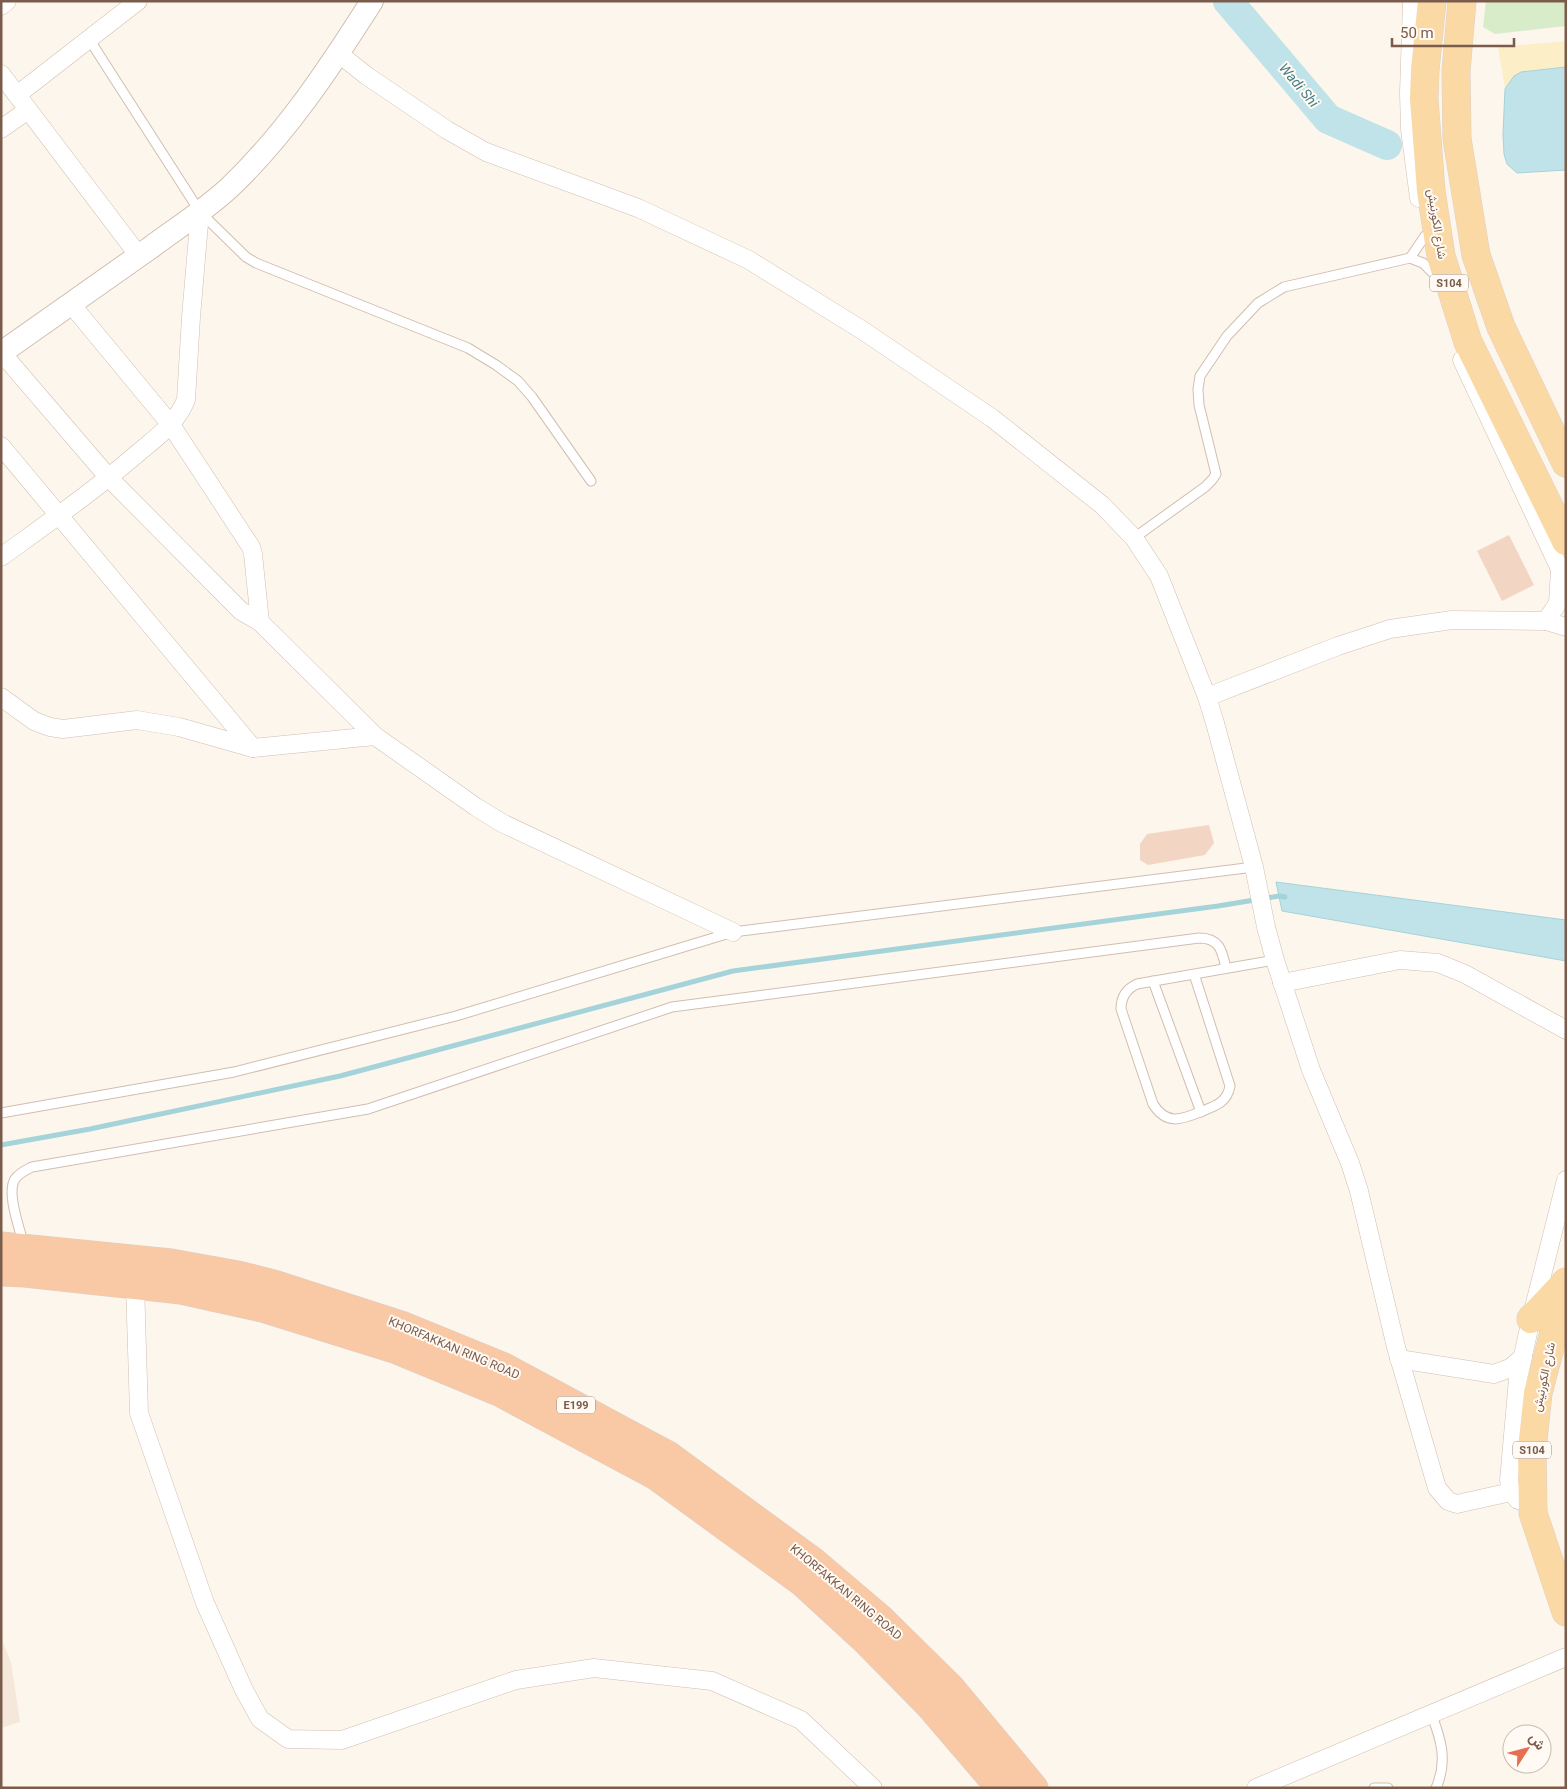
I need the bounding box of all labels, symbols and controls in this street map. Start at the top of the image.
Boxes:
scale bar [1392,15,1514,47]
text: 50 m [1400,24,1434,42]
water label: Wadi Shi [1276,60,1322,111]
street label: شارع الكورنيش [1423,188,1449,260]
road number: S104 [1430,274,1468,292]
street label: KHORFAKKAN RING ROAD [386,1314,522,1382]
street label: شارع الكورنيش [1530,1341,1560,1413]
road number: E199 [557,1396,595,1414]
road number: S104 [1513,1442,1551,1458]
street label: KHORFAKKAN RING ROAD [787,1541,905,1643]
north arrow [1502,1724,1552,1774]
text: ش [1525,1730,1549,1754]

